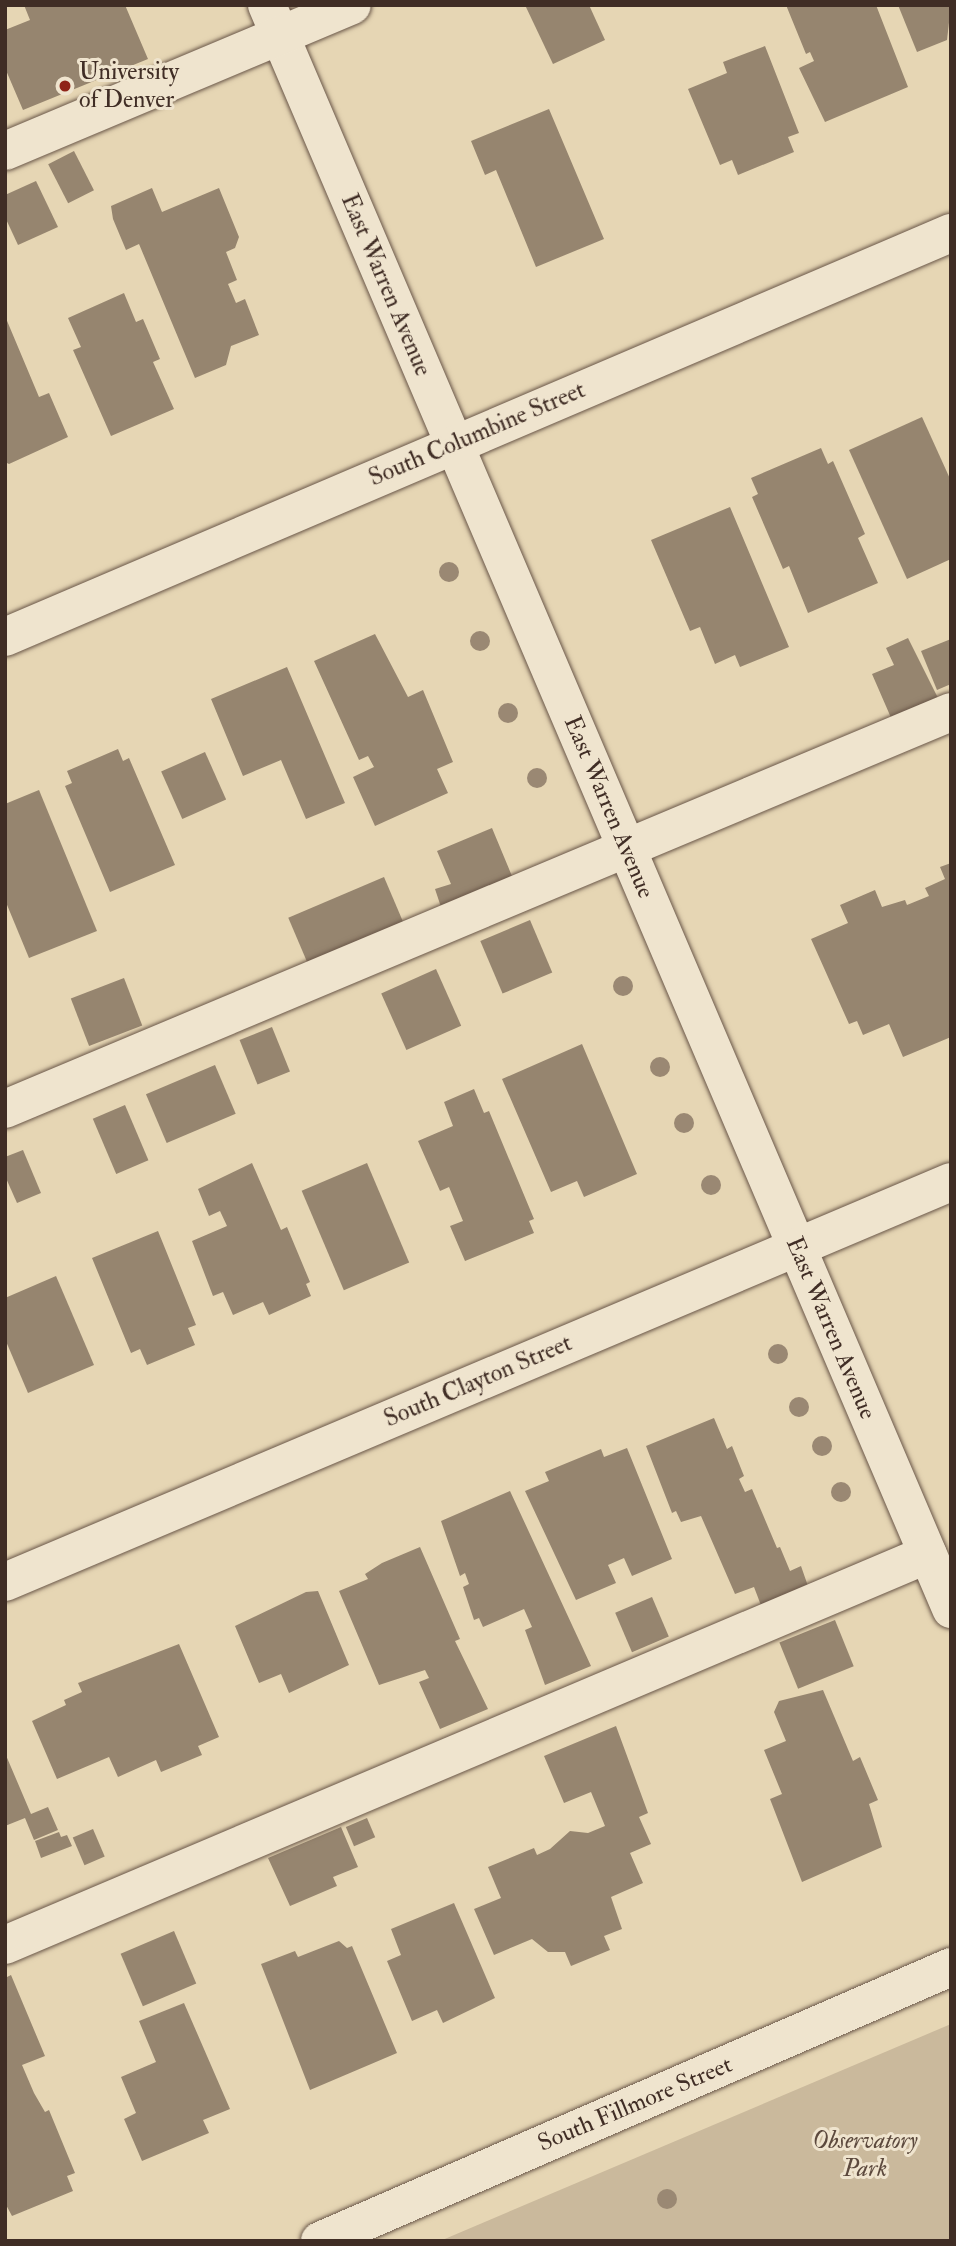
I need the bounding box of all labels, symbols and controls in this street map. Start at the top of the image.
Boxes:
place label: University of Denver [79,58,179,114]
marker: University of Denver [57,78,73,94]
street label: East Warren Avenue [335,190,437,380]
street label: South Columbine Street [365,375,589,493]
street label: East Warren Avenue [558,712,660,902]
street label: East Warren Avenue [780,1233,882,1423]
street label: South Clayton Street [380,1328,576,1434]
street label: South Fillmore Street [534,2050,736,2158]
park label: Observatory Park [812,2127,918,2183]

